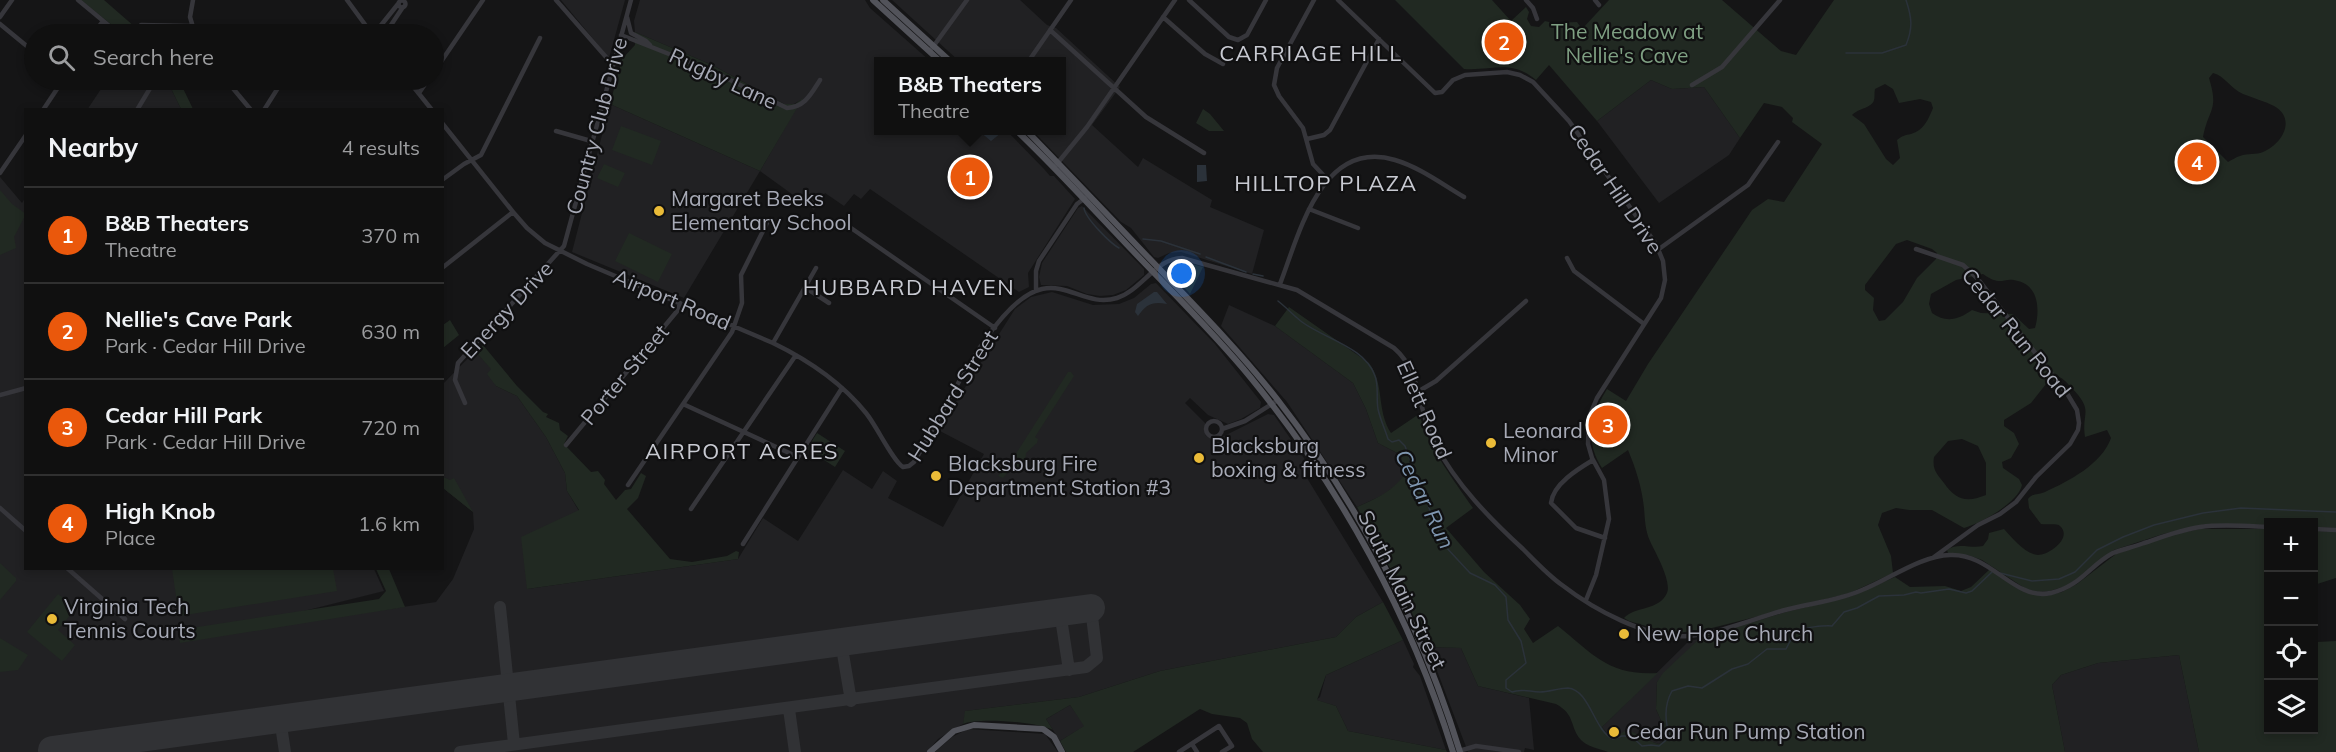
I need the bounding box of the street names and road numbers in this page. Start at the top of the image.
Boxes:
street label: Country Club Drive [560,34,632,217]
street label: Rugby Lane [665,42,782,114]
street label: Cedar Hill Drive [1563,119,1669,258]
street label: Energy Drive [455,255,558,363]
street label: Cedar Run Road [1957,262,2077,402]
street label: Airport Road [610,263,735,335]
street label: Porter Street [575,319,674,430]
street label: Hubbard Street [901,325,1003,466]
street label: Ellett Road [1392,356,1458,463]
street label: South Main Street [1353,506,1453,673]

